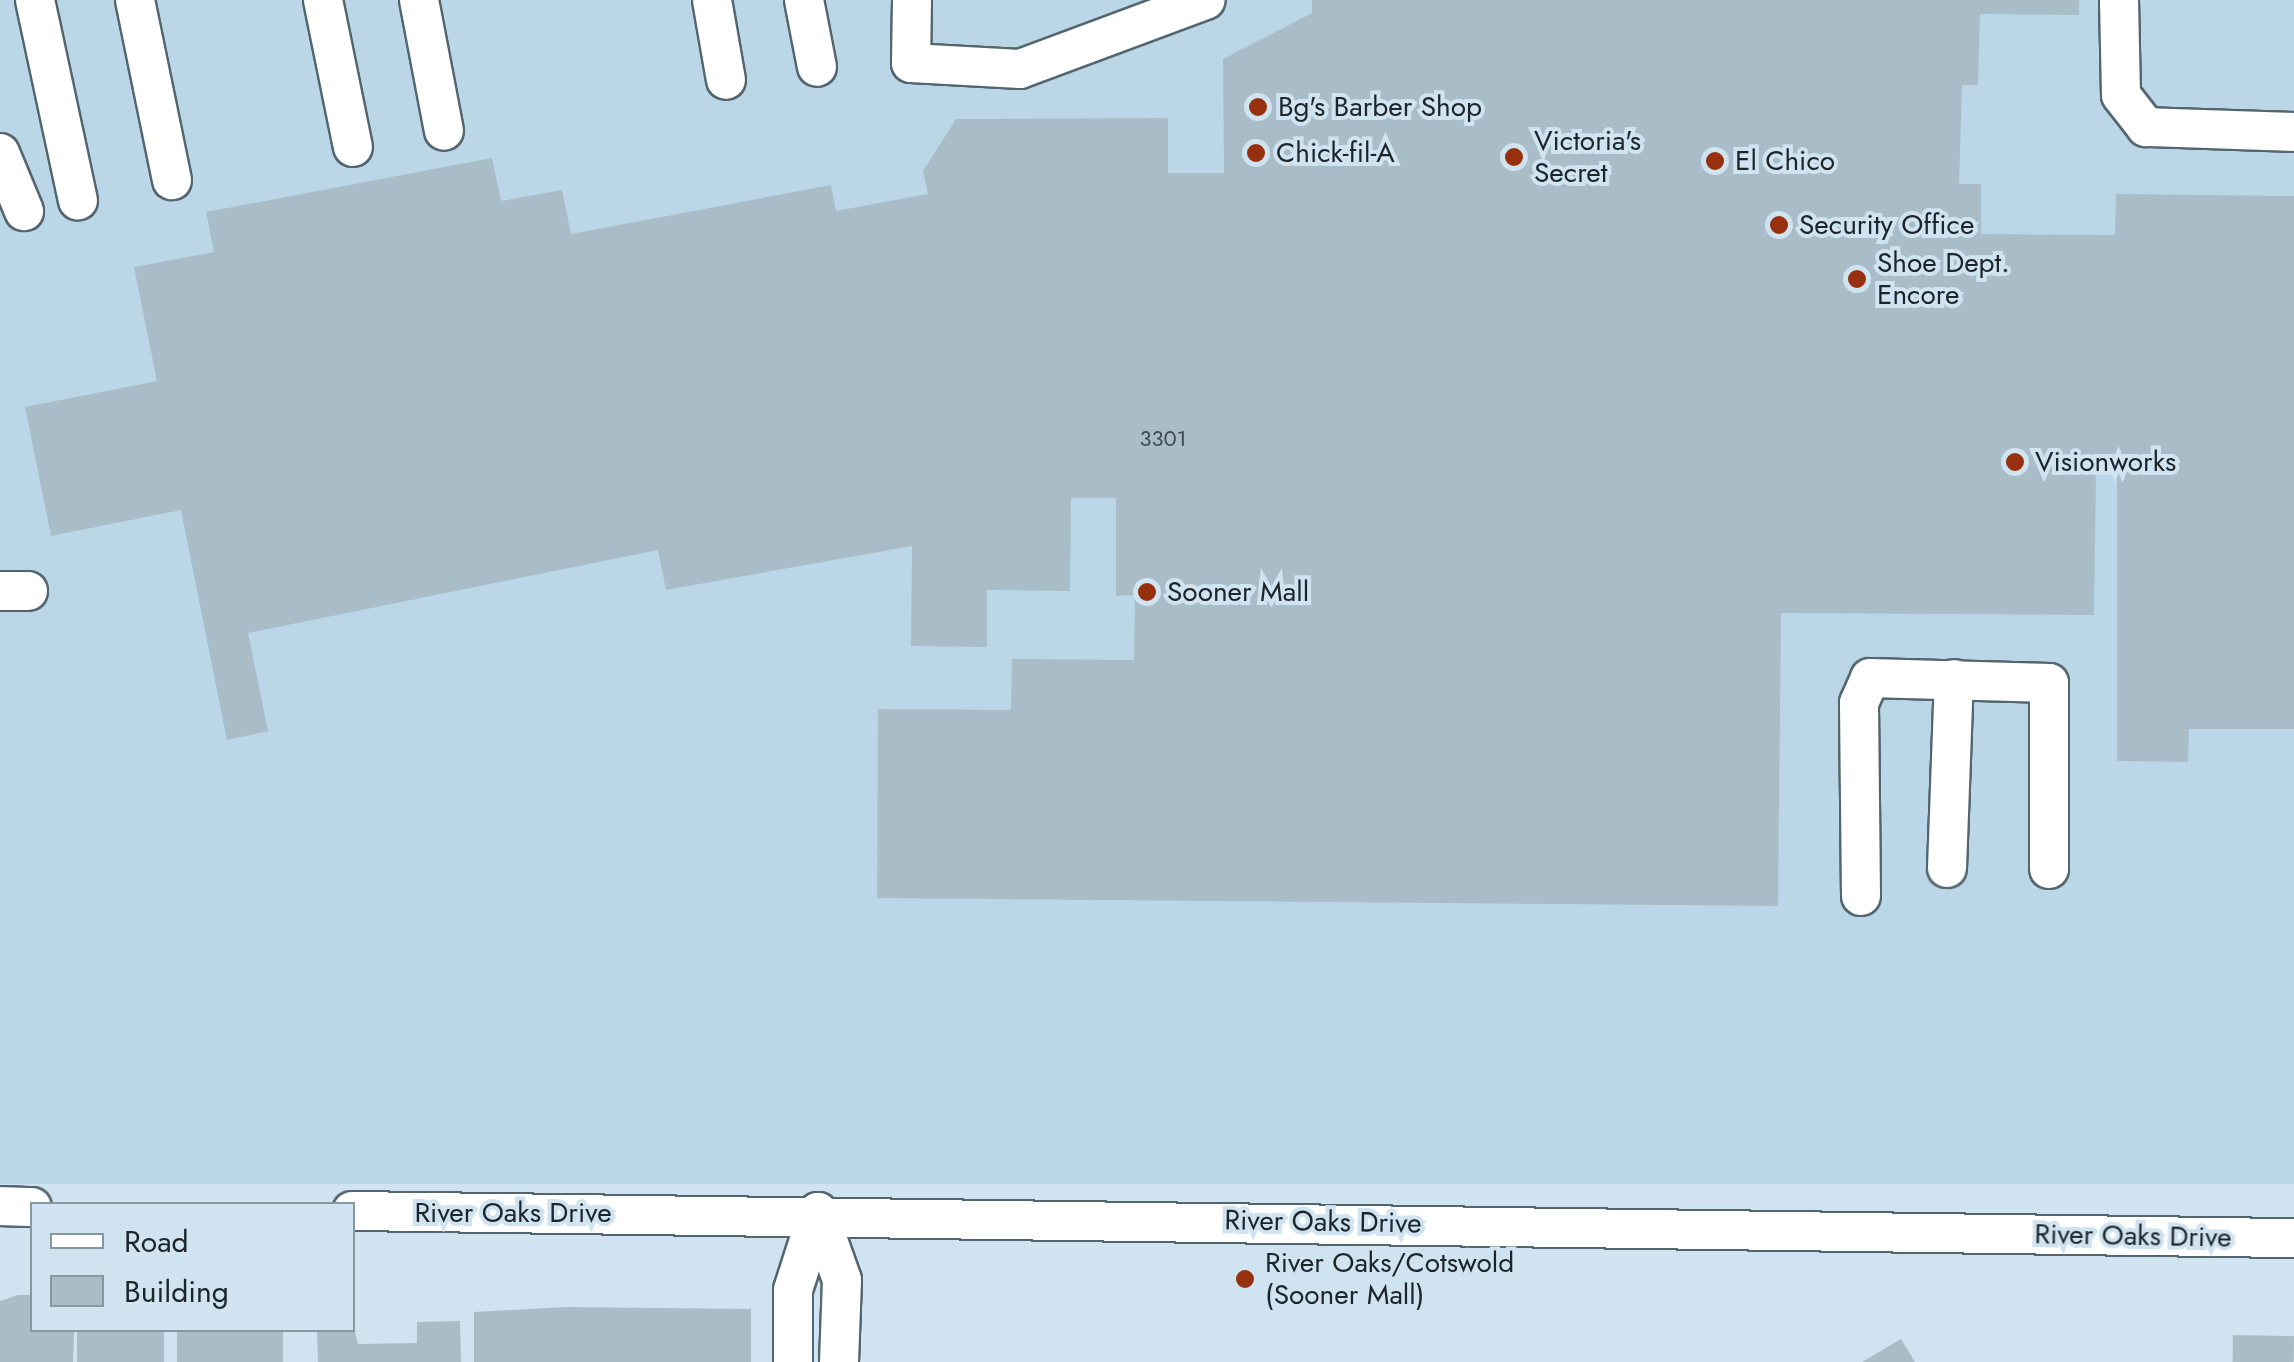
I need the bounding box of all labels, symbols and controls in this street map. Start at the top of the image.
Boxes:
place label: Bg's Barber Shop [1278,90,1482,124]
marker: Bg's Barber Shop [1247,96,1269,118]
place label: Victoria's Secret [1534,124,1641,190]
place label: Chick-fil-A [1276,136,1395,170]
marker: Chick-fil-A [1245,142,1267,164]
place label: El Chico [1735,144,1835,178]
marker: Victoria's Secret [1503,146,1525,168]
marker: El Chico [1704,150,1726,172]
place label: Security Office [1799,208,1974,242]
marker: Security Office [1768,214,1790,236]
place label: Shoe Dept. Encore [1877,246,2010,312]
marker: Shoe Dept. Encore [1846,268,1868,290]
house number: 3301 [1139,426,1187,452]
place label: Visionworks [2035,445,2176,479]
marker: Visionworks [2004,451,2026,473]
place label: Sooner Mall [1167,575,1309,609]
marker: Sooner Mall [1136,581,1158,603]
street label: River Oaks Drive [414,1196,612,1230]
legend [30,1202,355,1332]
street label: River Oaks Drive [1224,1203,1422,1241]
street label: River Oaks Drive [2034,1217,2232,1255]
text: Road [124,1220,189,1263]
place label: River Oaks/Cotswold (Sooner Mall) [1265,1246,1514,1312]
marker: River Oaks/Cotswold (Sooner Mall) [1234,1268,1256,1290]
text: Building [124,1270,229,1313]

